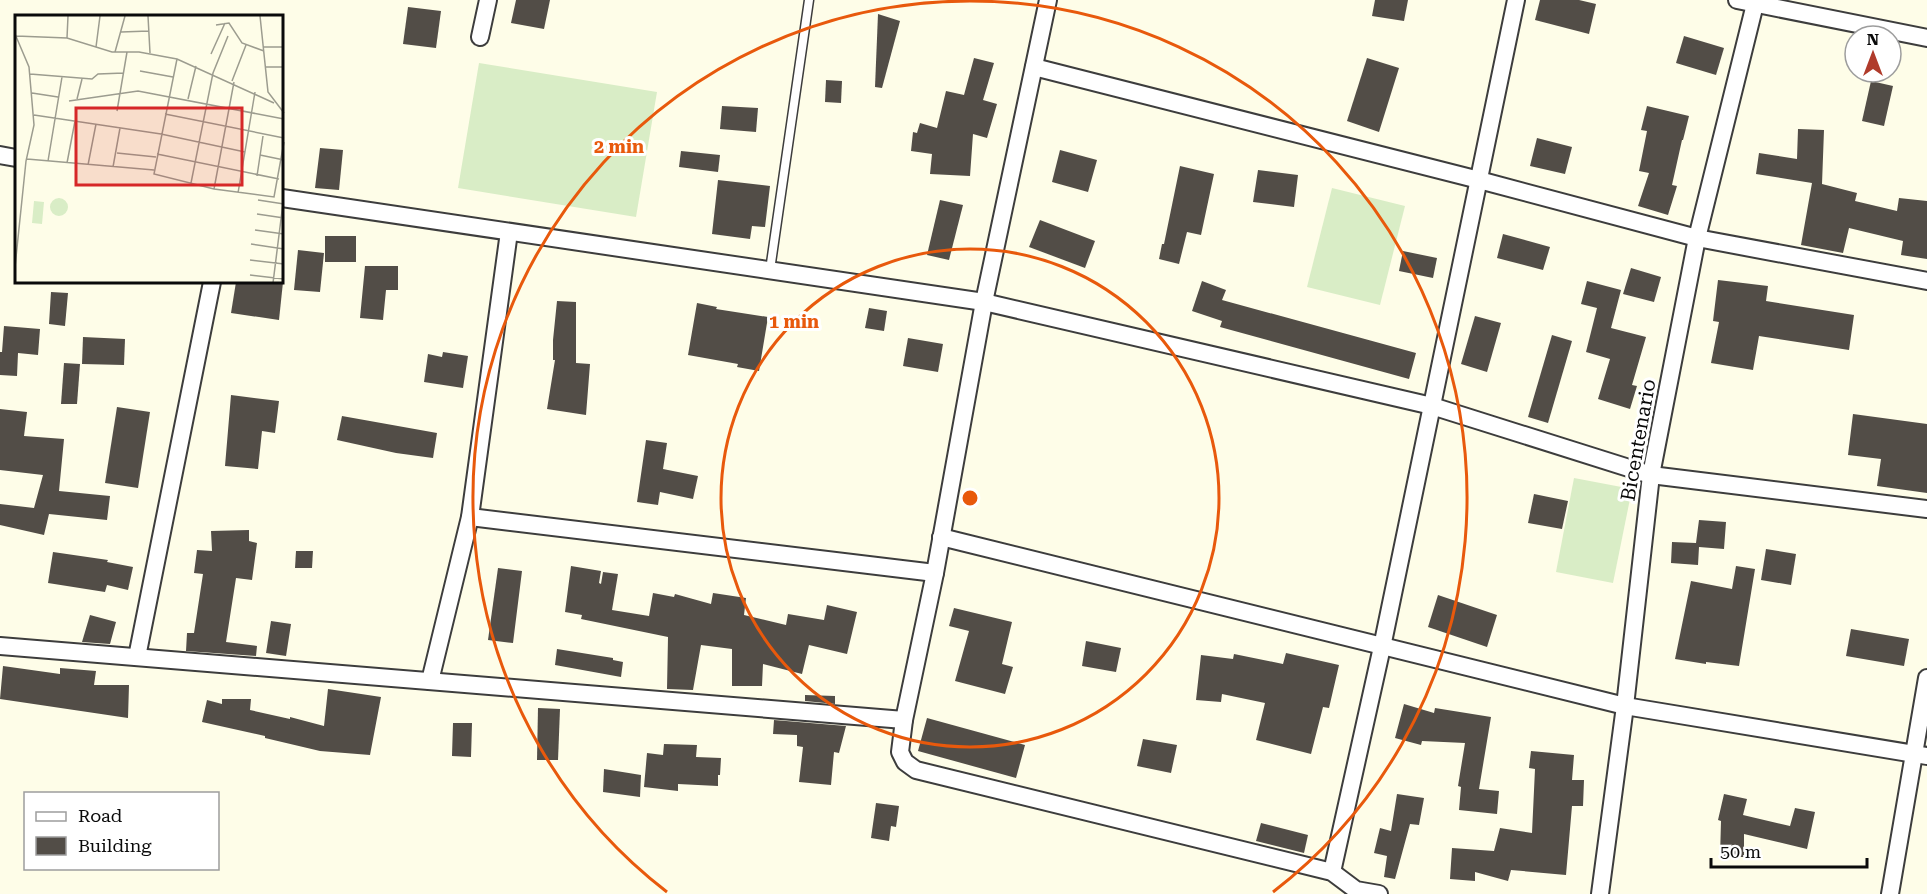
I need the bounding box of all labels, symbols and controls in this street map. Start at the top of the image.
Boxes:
inset map [15,15,284,284]
north arrow [1843,24,1903,84]
text: N [1867,30,1879,49]
text: 2 min [594,136,644,157]
text: 1 min [769,311,819,332]
street label: Bicentenario [1615,377,1661,503]
centre of rings [960,488,980,508]
legend [24,792,219,870]
text: Road [78,805,123,826]
scale bar [1711,831,1867,869]
text: Building [78,835,152,856]
text: 50 m [1720,841,1761,862]

